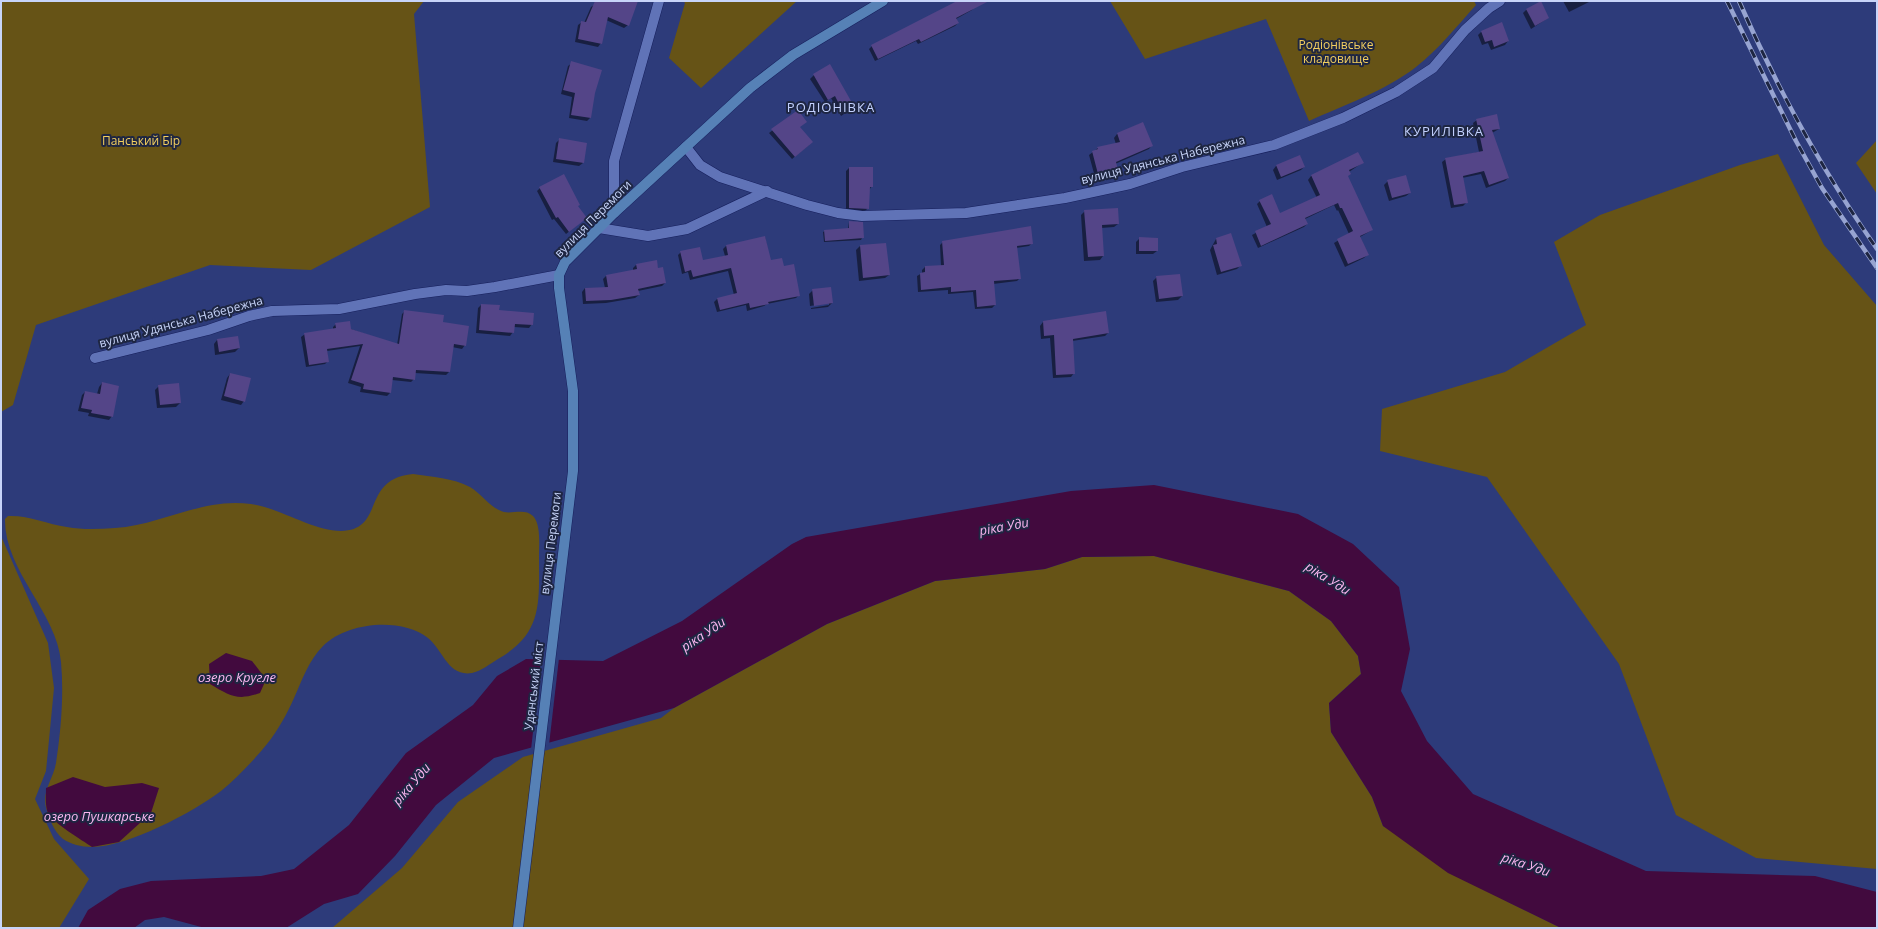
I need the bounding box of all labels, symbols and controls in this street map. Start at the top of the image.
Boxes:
park label: Родіонівське кладовище [1299,36,1374,67]
district label: РОДІОНІВКА [787,98,875,116]
district label: КУРИЛІВКА [1404,122,1484,140]
street label: вулиця Удянська Набережна [1079,131,1247,188]
park label: Панський Бір [102,132,180,149]
street label: вулиця Перемоги [550,176,635,261]
street label: вулиця Удянська Набережна [97,291,264,352]
street label: вулиця Перемоги [536,491,565,595]
water label: ріка Уди [977,513,1031,539]
water label: ріка Уди [1301,557,1354,599]
water label: ріка Уди [676,612,729,656]
street label: Удянський міст [520,640,547,731]
water label: озеро Кругле [198,668,276,686]
water label: ріка Уди [387,759,435,810]
water label: озеро Пушкарське [44,807,155,825]
water label: ріка Уди [1498,847,1553,880]

